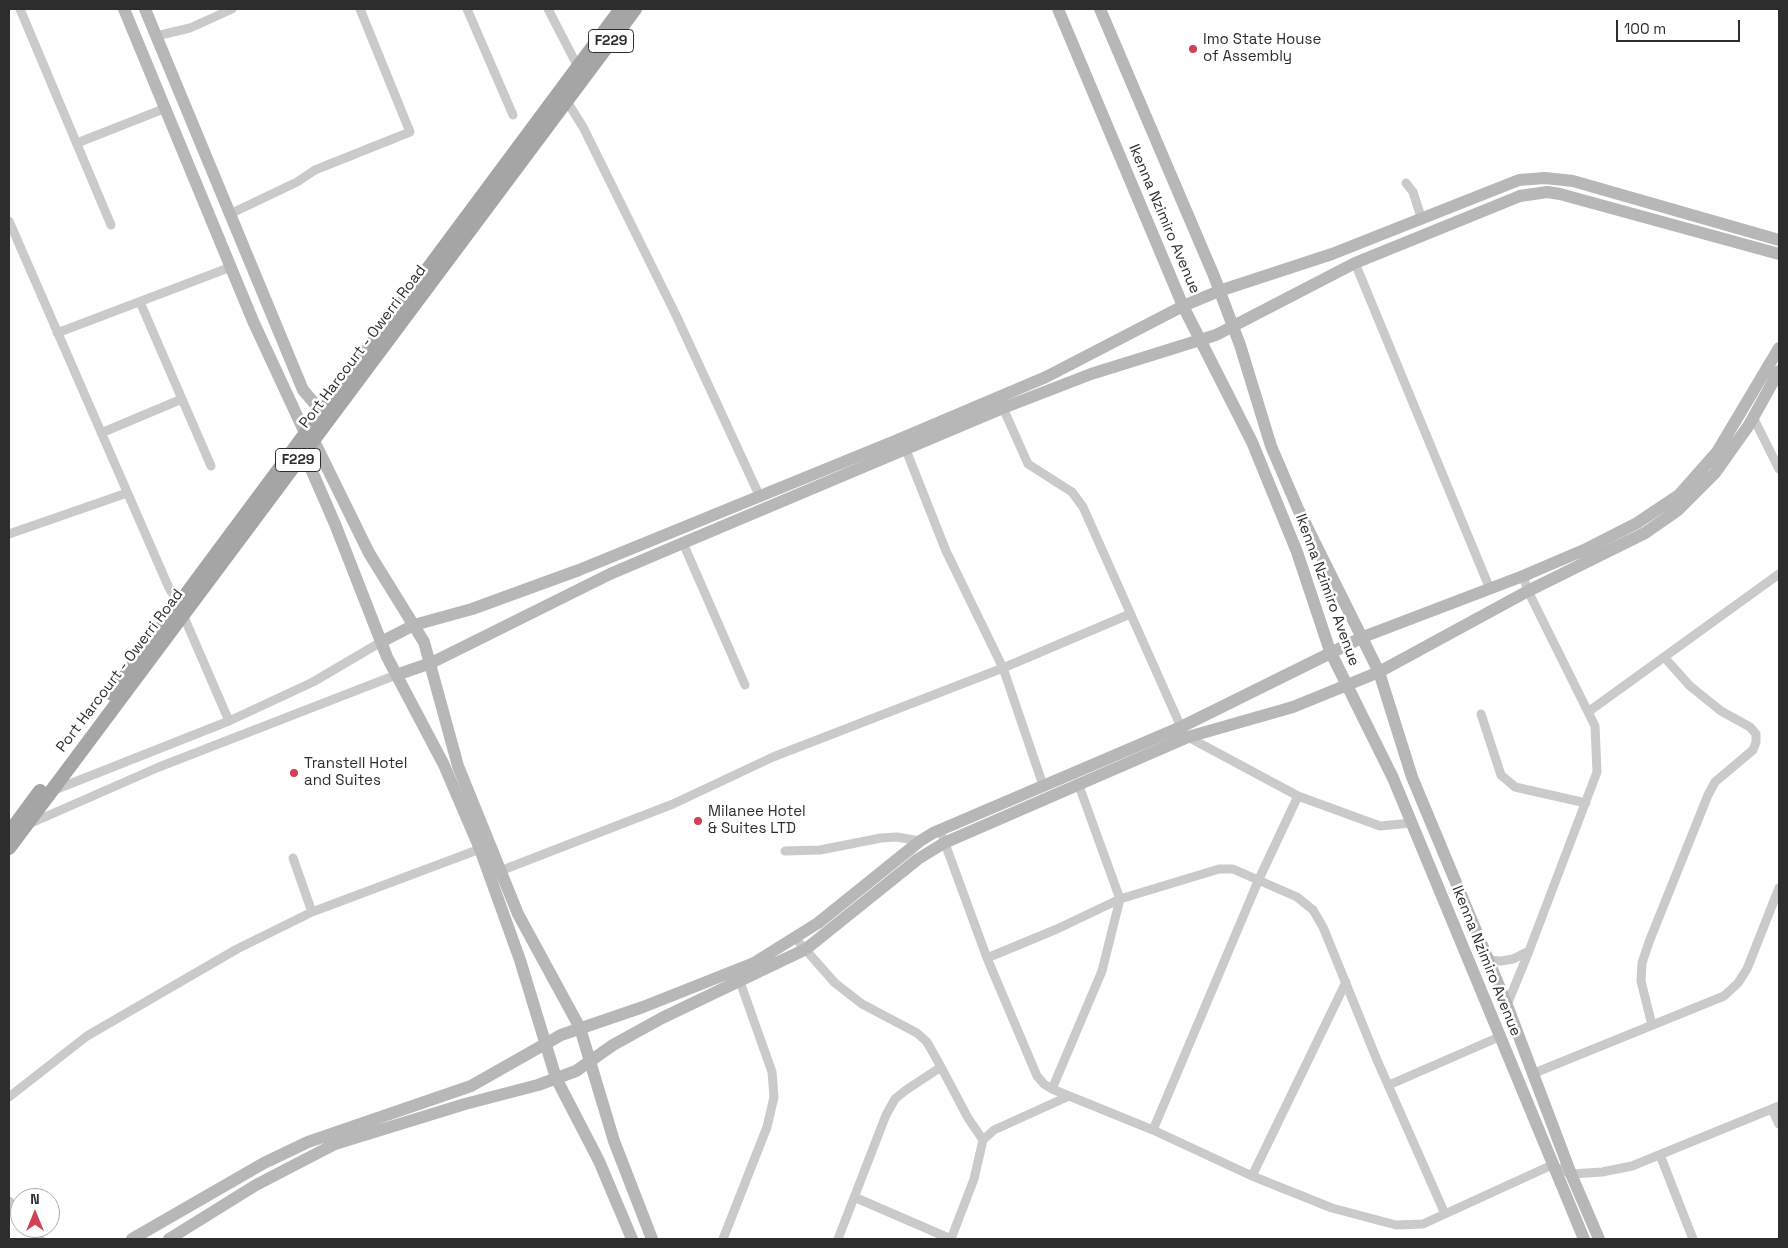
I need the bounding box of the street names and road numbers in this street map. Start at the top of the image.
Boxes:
road number: F229 [588,29,634,52]
street label: Ikenna Nzimiro Avenue [1124,142,1204,296]
street label: Port Harcourt - Owerri Road [296,262,430,432]
road number: F229 [276,448,320,472]
street label: Ikenna Nzimiro Avenue [1291,511,1363,669]
street label: Port Harcourt - Owerri Road [53,586,187,756]
street label: Ikenna Nzimiro Avenue [1448,883,1524,1039]

